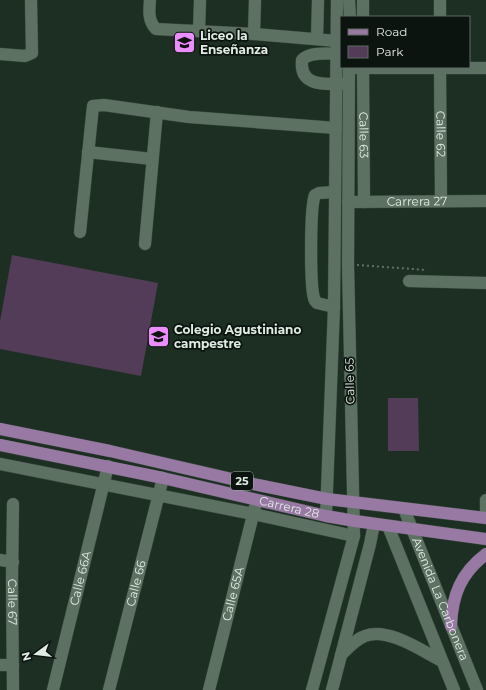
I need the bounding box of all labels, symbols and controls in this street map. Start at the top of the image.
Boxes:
legend [340,16,470,68]
text: Road [376,24,407,39]
place label: Liceo la Enseñanza [200,28,268,57]
school or university icon: Liceo la Enseñanza [171,30,197,56]
text: Park [376,44,404,59]
street label: Calle 62 [433,111,449,157]
street label: Calle 63 [356,112,372,159]
street label: Carrera 27 [387,193,447,209]
place label: Colegio Agustiniano campestre [174,322,301,351]
school or university icon: Colegio Agustiniano campestre [146,324,172,350]
street label: Calle 65 [342,357,357,404]
road number: 25 [231,472,253,490]
street label: Carrera 28 [258,493,321,521]
street label: Avenida La Carbonera [409,535,472,663]
street label: Calle 66A [66,549,94,607]
street label: Calle 66 [123,559,149,608]
street label: Calle 65A [219,565,247,622]
street label: Calle 67 [5,579,20,625]
north arrow [16,634,56,674]
text: N [18,650,34,663]

